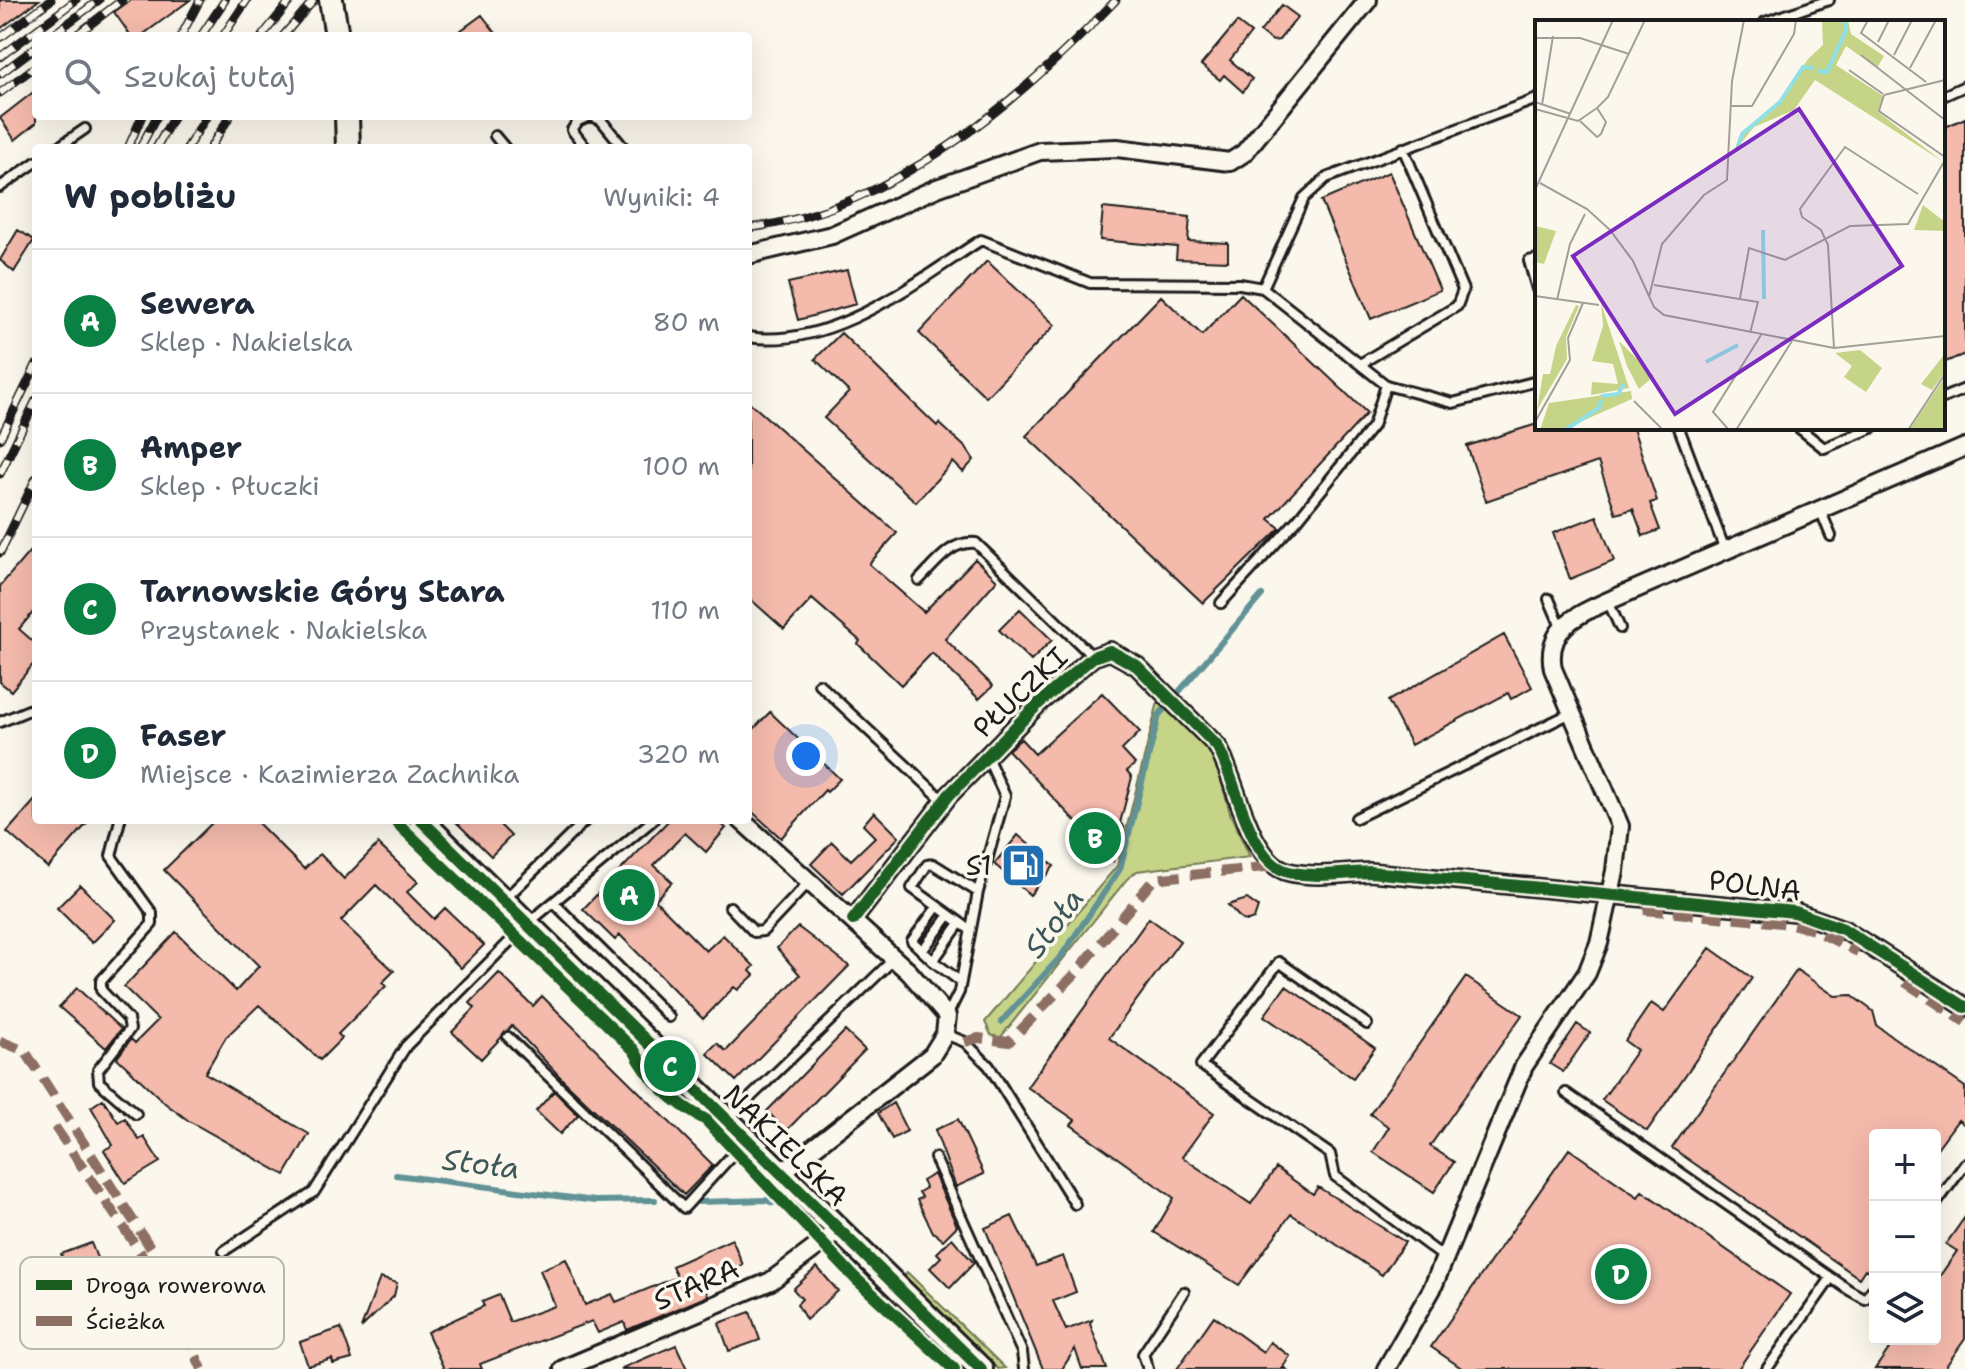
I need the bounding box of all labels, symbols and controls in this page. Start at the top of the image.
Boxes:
inset map [1535,20,1945,430]
search box [32,32,752,120]
icon: search [60,54,104,98]
text: Szukaj tutaj [124,56,296,97]
text: W pobliżu [64,173,237,219]
text: Wyniki: 4 [603,179,720,214]
text: Sewera [140,283,255,324]
text: A [80,304,100,339]
text: 80 m [653,304,720,339]
text: Sklep · Nakielska [140,324,353,359]
text: Amper [140,427,242,468]
text: B [82,448,98,483]
text: 100 m [642,448,720,483]
text: Sklep · Płuczki [140,468,320,503]
text: Tarnowskie Góry Stara [140,571,505,612]
text: C [82,592,98,627]
text: 110 m [650,592,720,627]
text: Przystanek · Nakielska [140,612,427,647]
street label: PŁUCZKI [964,638,1076,746]
text: Faser [140,715,226,756]
text: D [81,736,99,771]
text: 320 m [637,736,720,771]
your location [786,736,826,776]
text: Miejsce · Kazimierza Zachnika [140,756,519,791]
pin: B [1069,808,1121,868]
fuel station icon: S1 [999,841,1047,889]
place label: S1 [966,846,992,884]
street label: POLNA [1707,860,1803,910]
pin: A [603,865,655,925]
water label: Stoła [1014,879,1093,966]
pin: C [644,1036,696,1096]
street label: NAKIELSKA [715,1076,857,1214]
map controls [1869,1129,1941,1345]
button: + [1869,1129,1941,1201]
water label: Stoła [440,1138,522,1189]
button: − [1869,1201,1941,1273]
pin: D [1595,1244,1647,1304]
street label: STARA [647,1249,745,1319]
legend [20,1257,284,1349]
text: Droga rowerowa [86,1271,266,1300]
button: layers [1869,1273,1941,1345]
text: Ścieżka [86,1307,165,1336]

